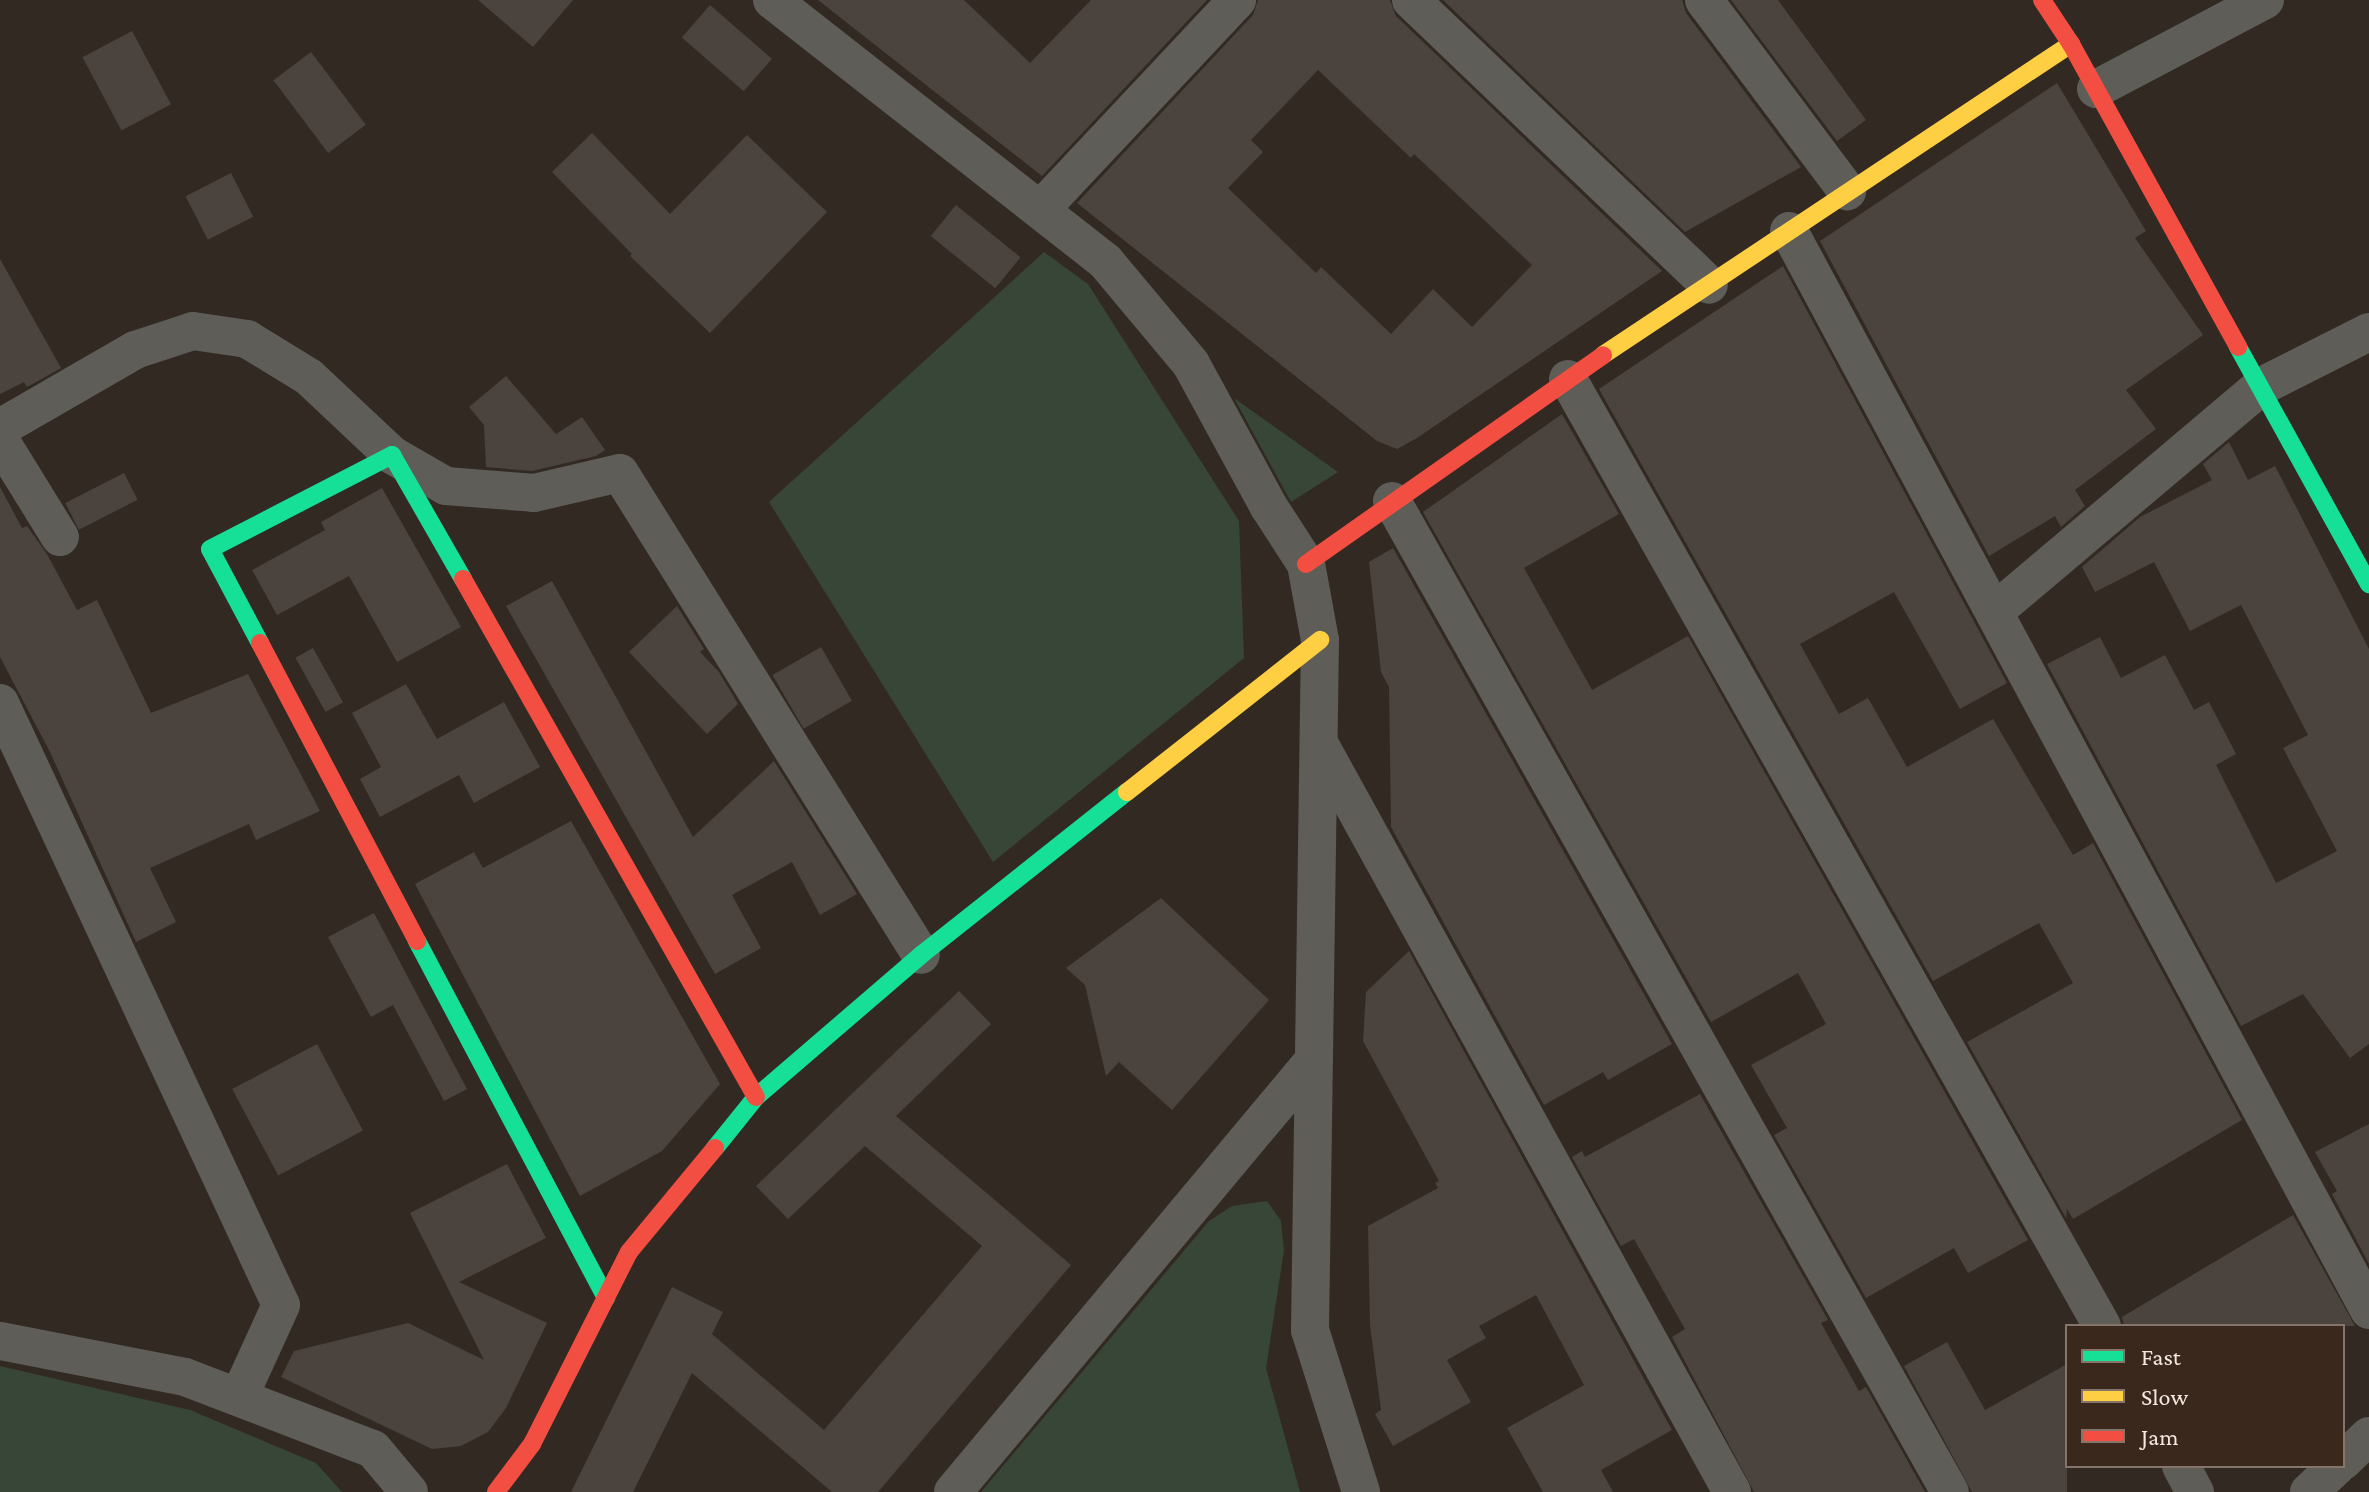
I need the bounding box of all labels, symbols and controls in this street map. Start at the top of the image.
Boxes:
legend [2065,1324,2345,1468]
text: Fast [2141,1343,2181,1370]
text: Slow [2141,1383,2188,1410]
text: Jam [2141,1423,2179,1450]

